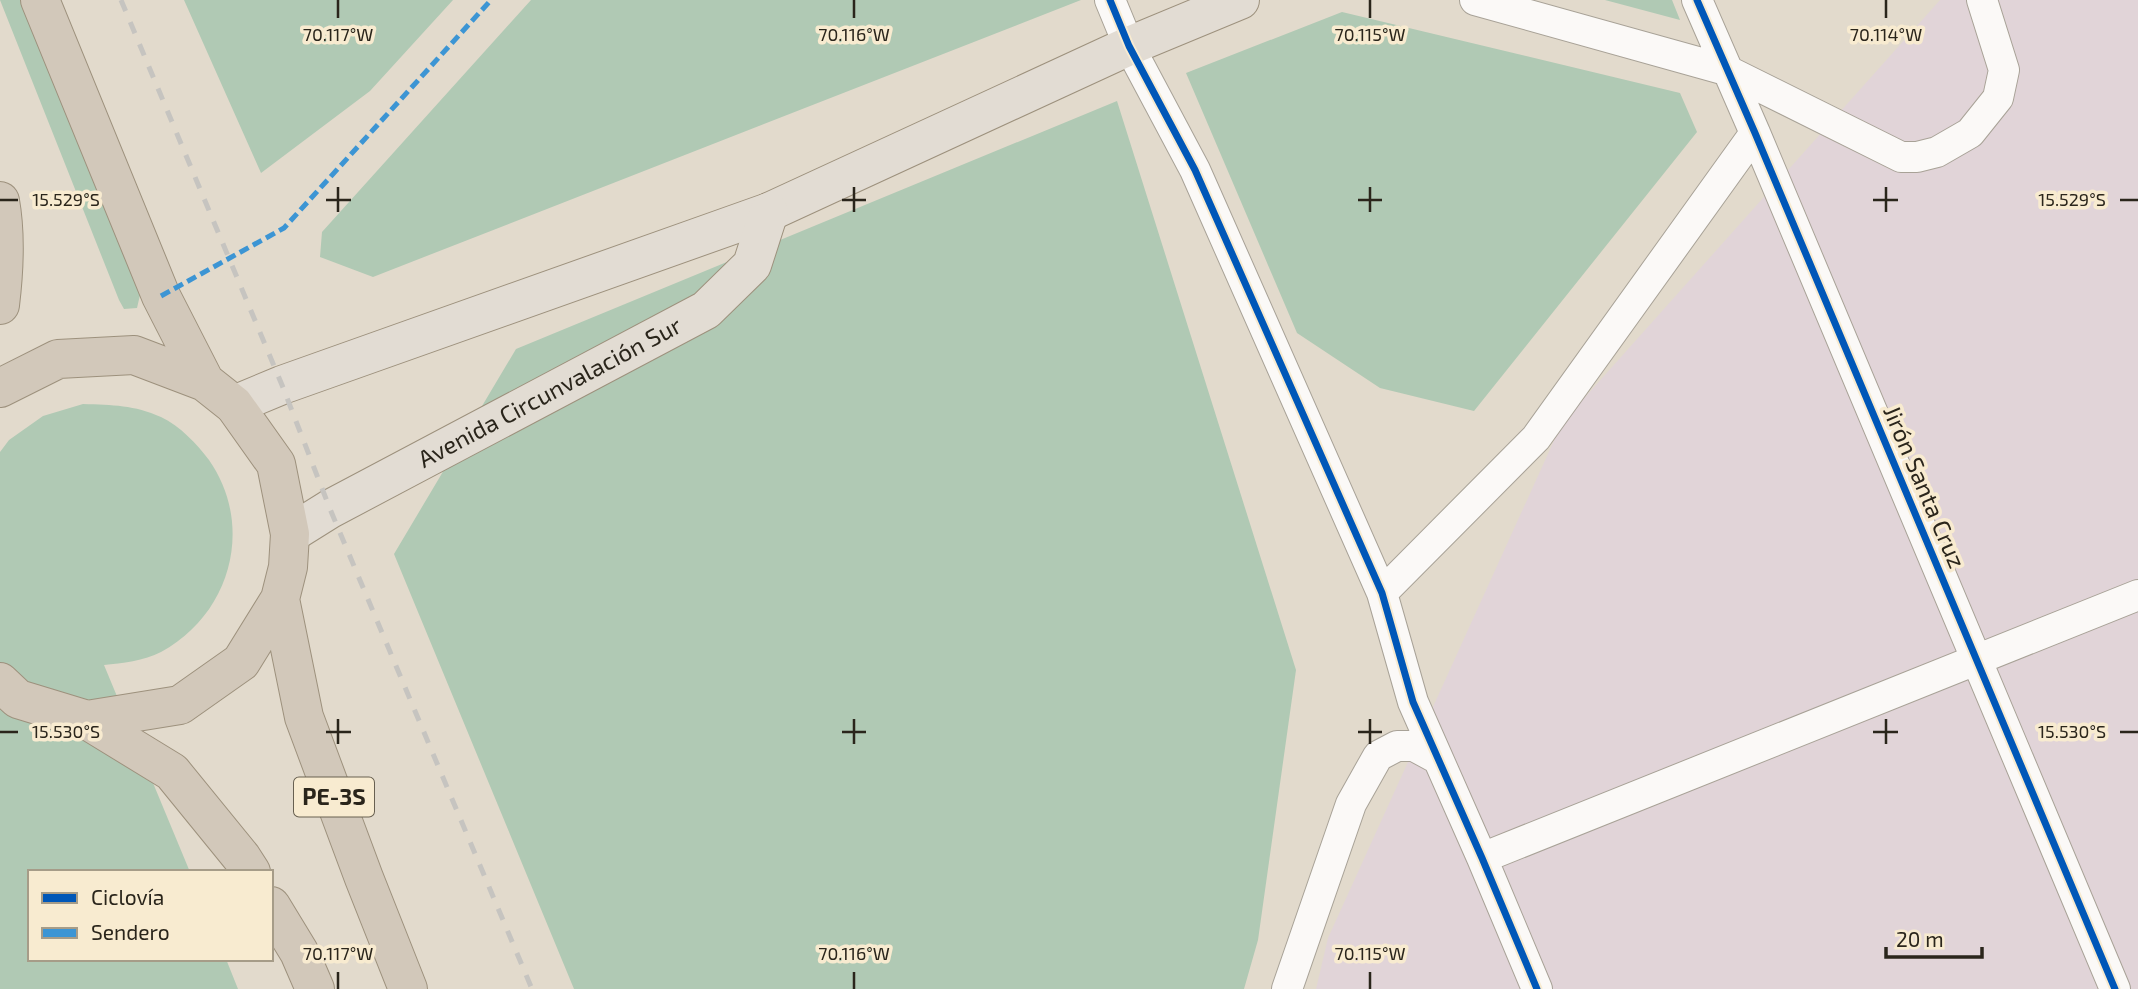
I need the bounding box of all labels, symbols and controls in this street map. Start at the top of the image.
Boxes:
text: 70.117°W [303,23,373,45]
text: 70.116°W [818,23,890,45]
text: 70.115°W [1335,23,1406,45]
text: 70.114°W [1850,23,1922,45]
text: 15.529°S [32,188,100,210]
text: 15.529°S [2038,188,2106,210]
street label: Avenida Circunvalación Sur [412,310,686,473]
street label: Jirón Santa Cruz [1878,401,1973,572]
text: 15.530°S [32,720,100,742]
text: 15.530°S [2038,720,2106,742]
road number: PE-3S [294,778,374,817]
legend [28,870,273,961]
text: Ciclovía [91,884,164,909]
scale bar [1886,916,1982,960]
text: Sendero [91,919,170,944]
text: 20 m [1896,926,1944,951]
text: 70.117°W [303,942,373,964]
text: 70.116°W [818,942,890,964]
text: 70.115°W [1335,942,1406,964]

